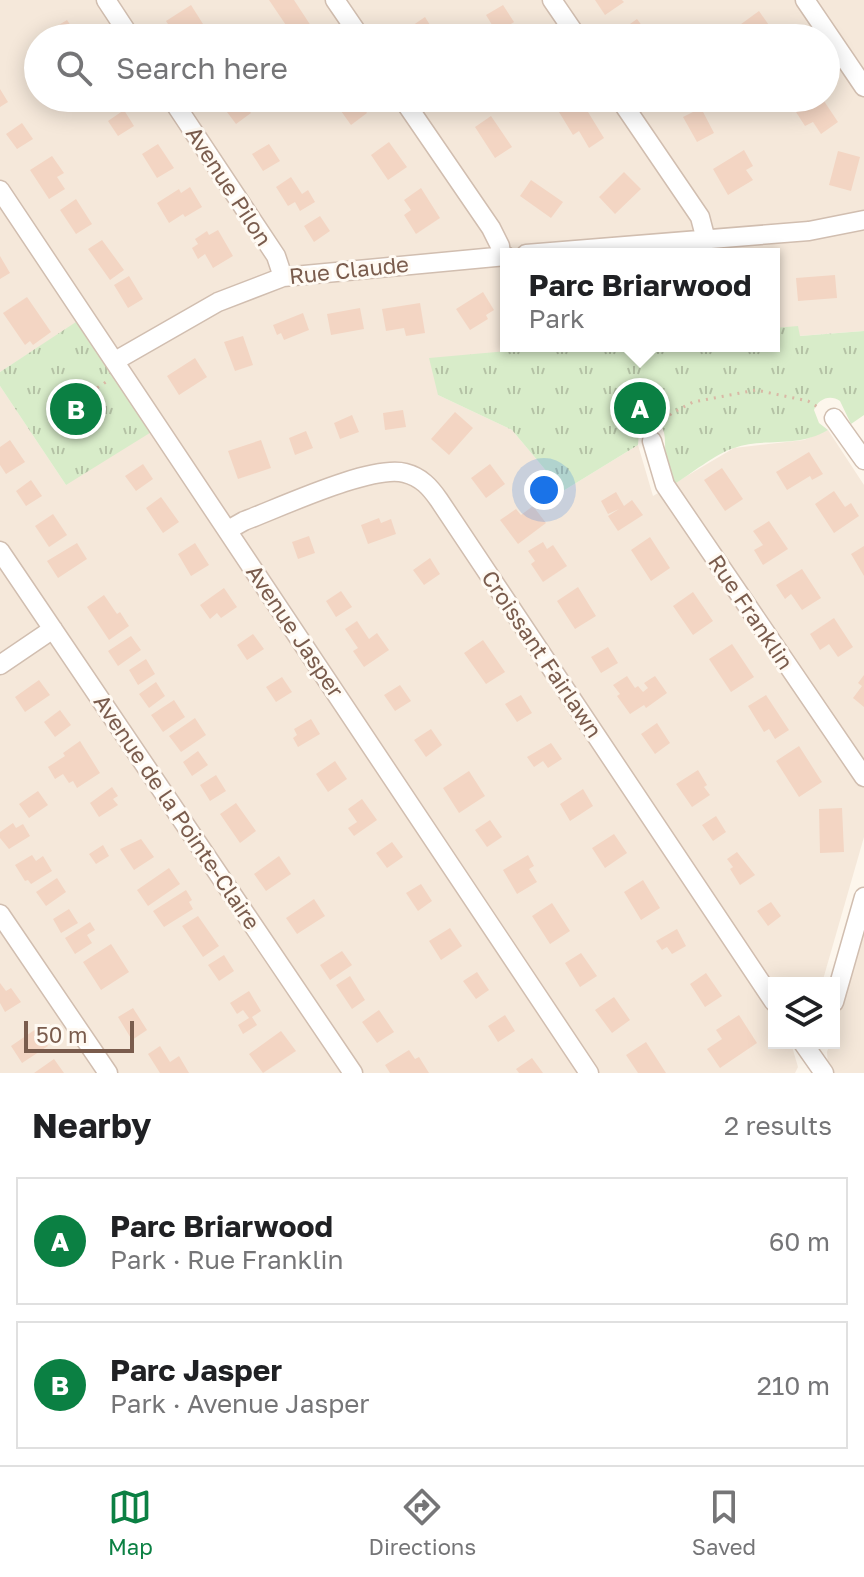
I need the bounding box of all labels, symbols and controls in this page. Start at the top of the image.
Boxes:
search box [24,24,840,112]
icon: search [52,46,96,90]
text: Search here [116,50,288,86]
street label: Avenue Pilon [181,121,278,251]
popup [500,248,780,352]
street label: Rue Claude [288,250,410,289]
text: Parc Briarwood [528,267,752,303]
text: Park [528,303,585,334]
pin: A [614,378,666,438]
pin: B [50,379,102,439]
your location [524,470,564,510]
street label: Rue Franklin [703,549,800,674]
street label: Avenue Jasper [241,559,350,703]
street label: Croissant Fairlawn [476,565,608,742]
street label: Avenue de la Pointe-Claire [89,689,266,934]
map controls [768,977,840,1049]
button: layers [768,977,840,1049]
scale bar [24,1017,134,1053]
text: 50 m [36,1021,87,1048]
text: Nearby [32,1105,152,1145]
text: 2 results [724,1110,832,1141]
text: Parc Briarwood [110,1208,333,1244]
text: A [51,1226,69,1257]
text: 60 m [769,1226,830,1257]
text: Park · Rue Franklin [110,1244,344,1275]
text: Parc Jasper [110,1352,282,1388]
text: B [51,1370,69,1401]
text: 210 m [757,1370,830,1401]
text: Park · Avenue Jasper [110,1388,369,1419]
tab: Map [108,1485,153,1560]
tab: Directions [369,1485,476,1560]
tab: Saved [692,1485,756,1560]

